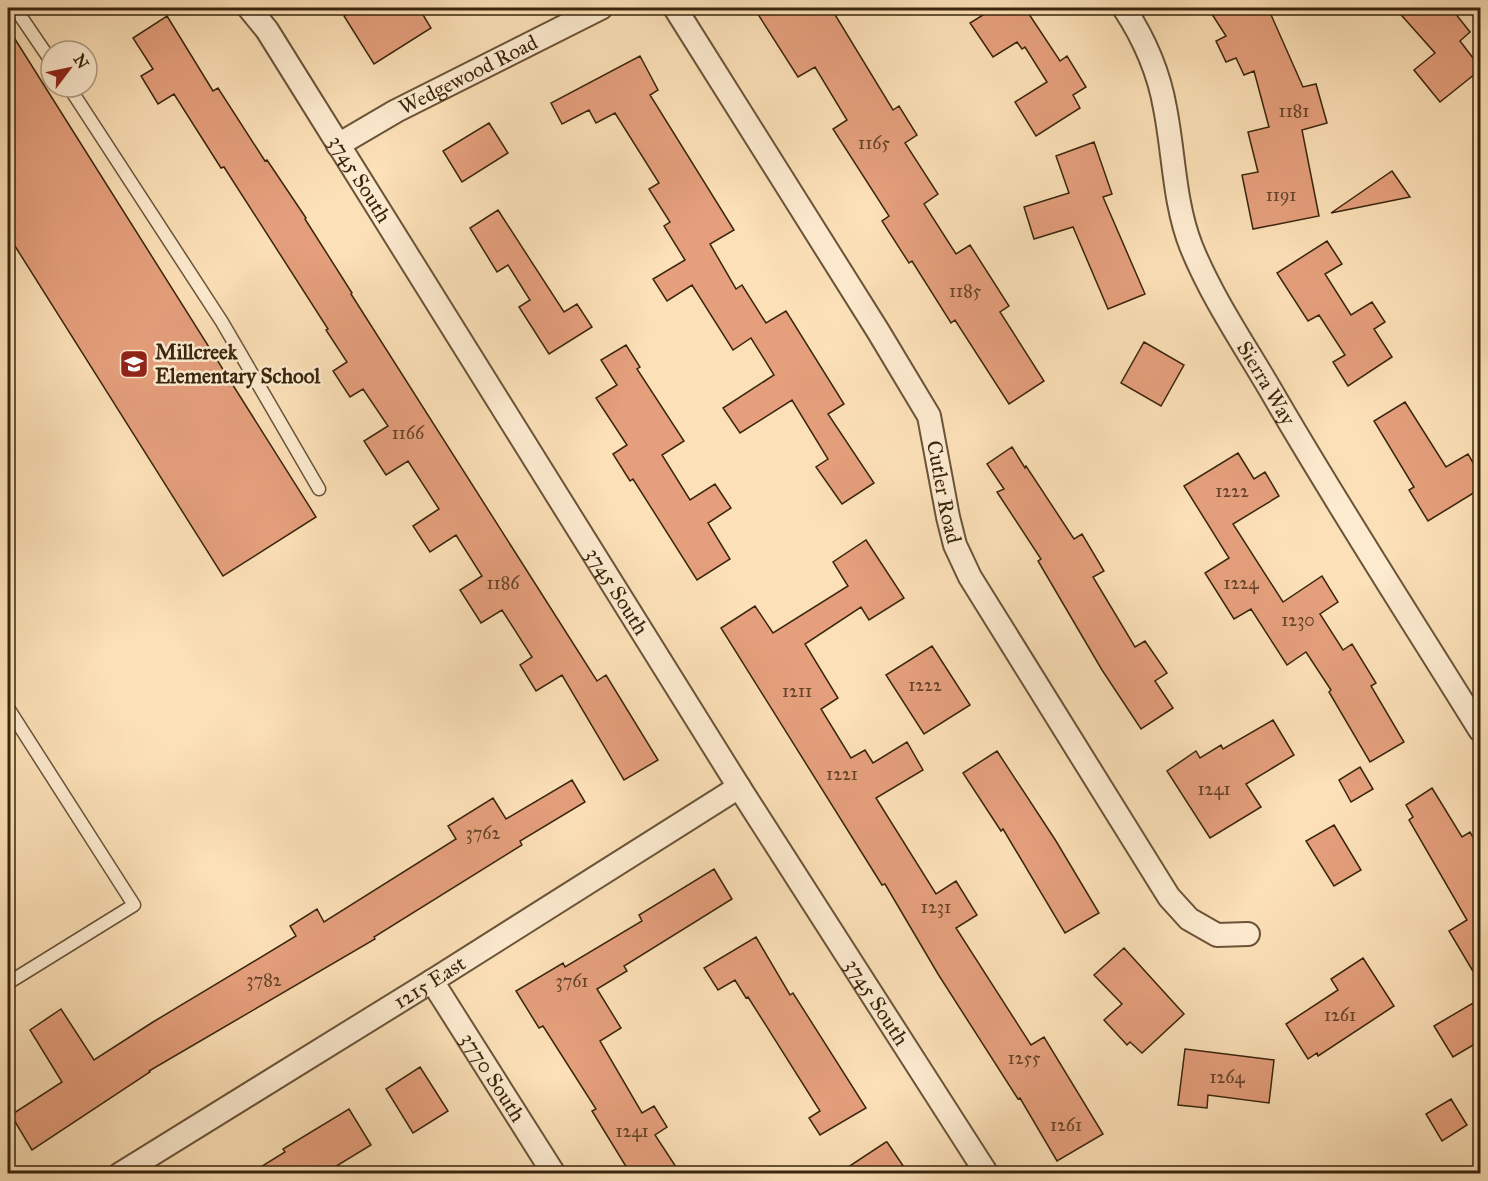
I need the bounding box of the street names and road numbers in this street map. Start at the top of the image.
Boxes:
street label: Wedgewood Road [394,29,542,120]
street label: 3745 South [323,130,397,228]
street label: Sierra Way [1231,336,1302,431]
street label: Cutler Road [921,438,967,547]
street label: 3745 South [580,543,654,640]
street label: 1215 East [389,950,471,1015]
street label: 3745 South [839,954,914,1051]
street label: 3770 South [455,1028,531,1127]

